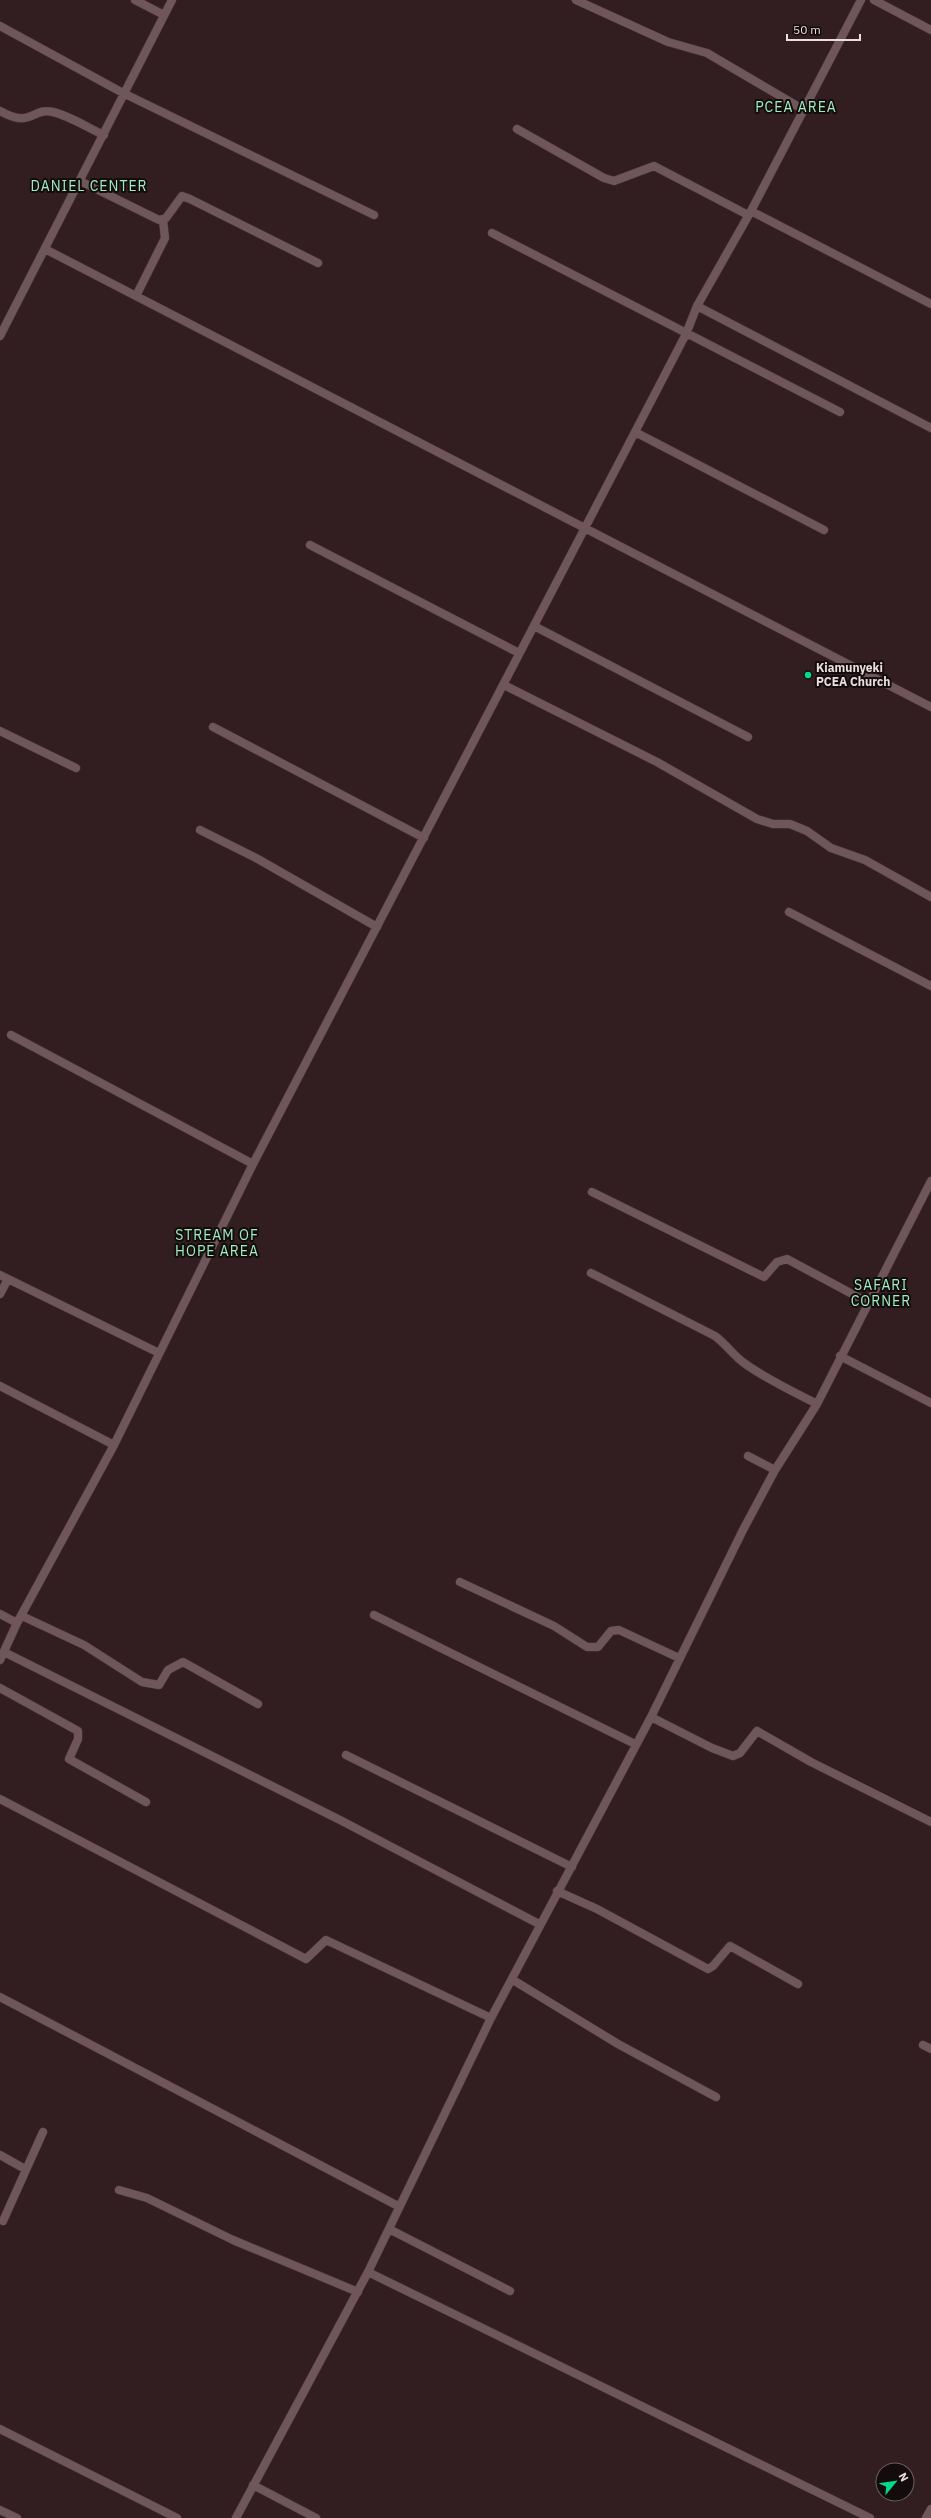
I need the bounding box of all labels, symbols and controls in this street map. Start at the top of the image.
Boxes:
scale bar [787,16,860,42]
text: 50 m [793,22,821,37]
district label: PCEA AREA [755,98,837,116]
district label: DANIEL CENTER [30,177,148,195]
place label: Kiamunyeki PCEA Church [816,660,890,689]
marker: Kiamunyeki PCEA Church [803,670,813,680]
district label: STREAM OF HOPE AREA [175,1226,259,1260]
district label: SAFARI CORNER [851,1276,911,1310]
north arrow [875,2462,915,2502]
text: N [896,2470,912,2484]

